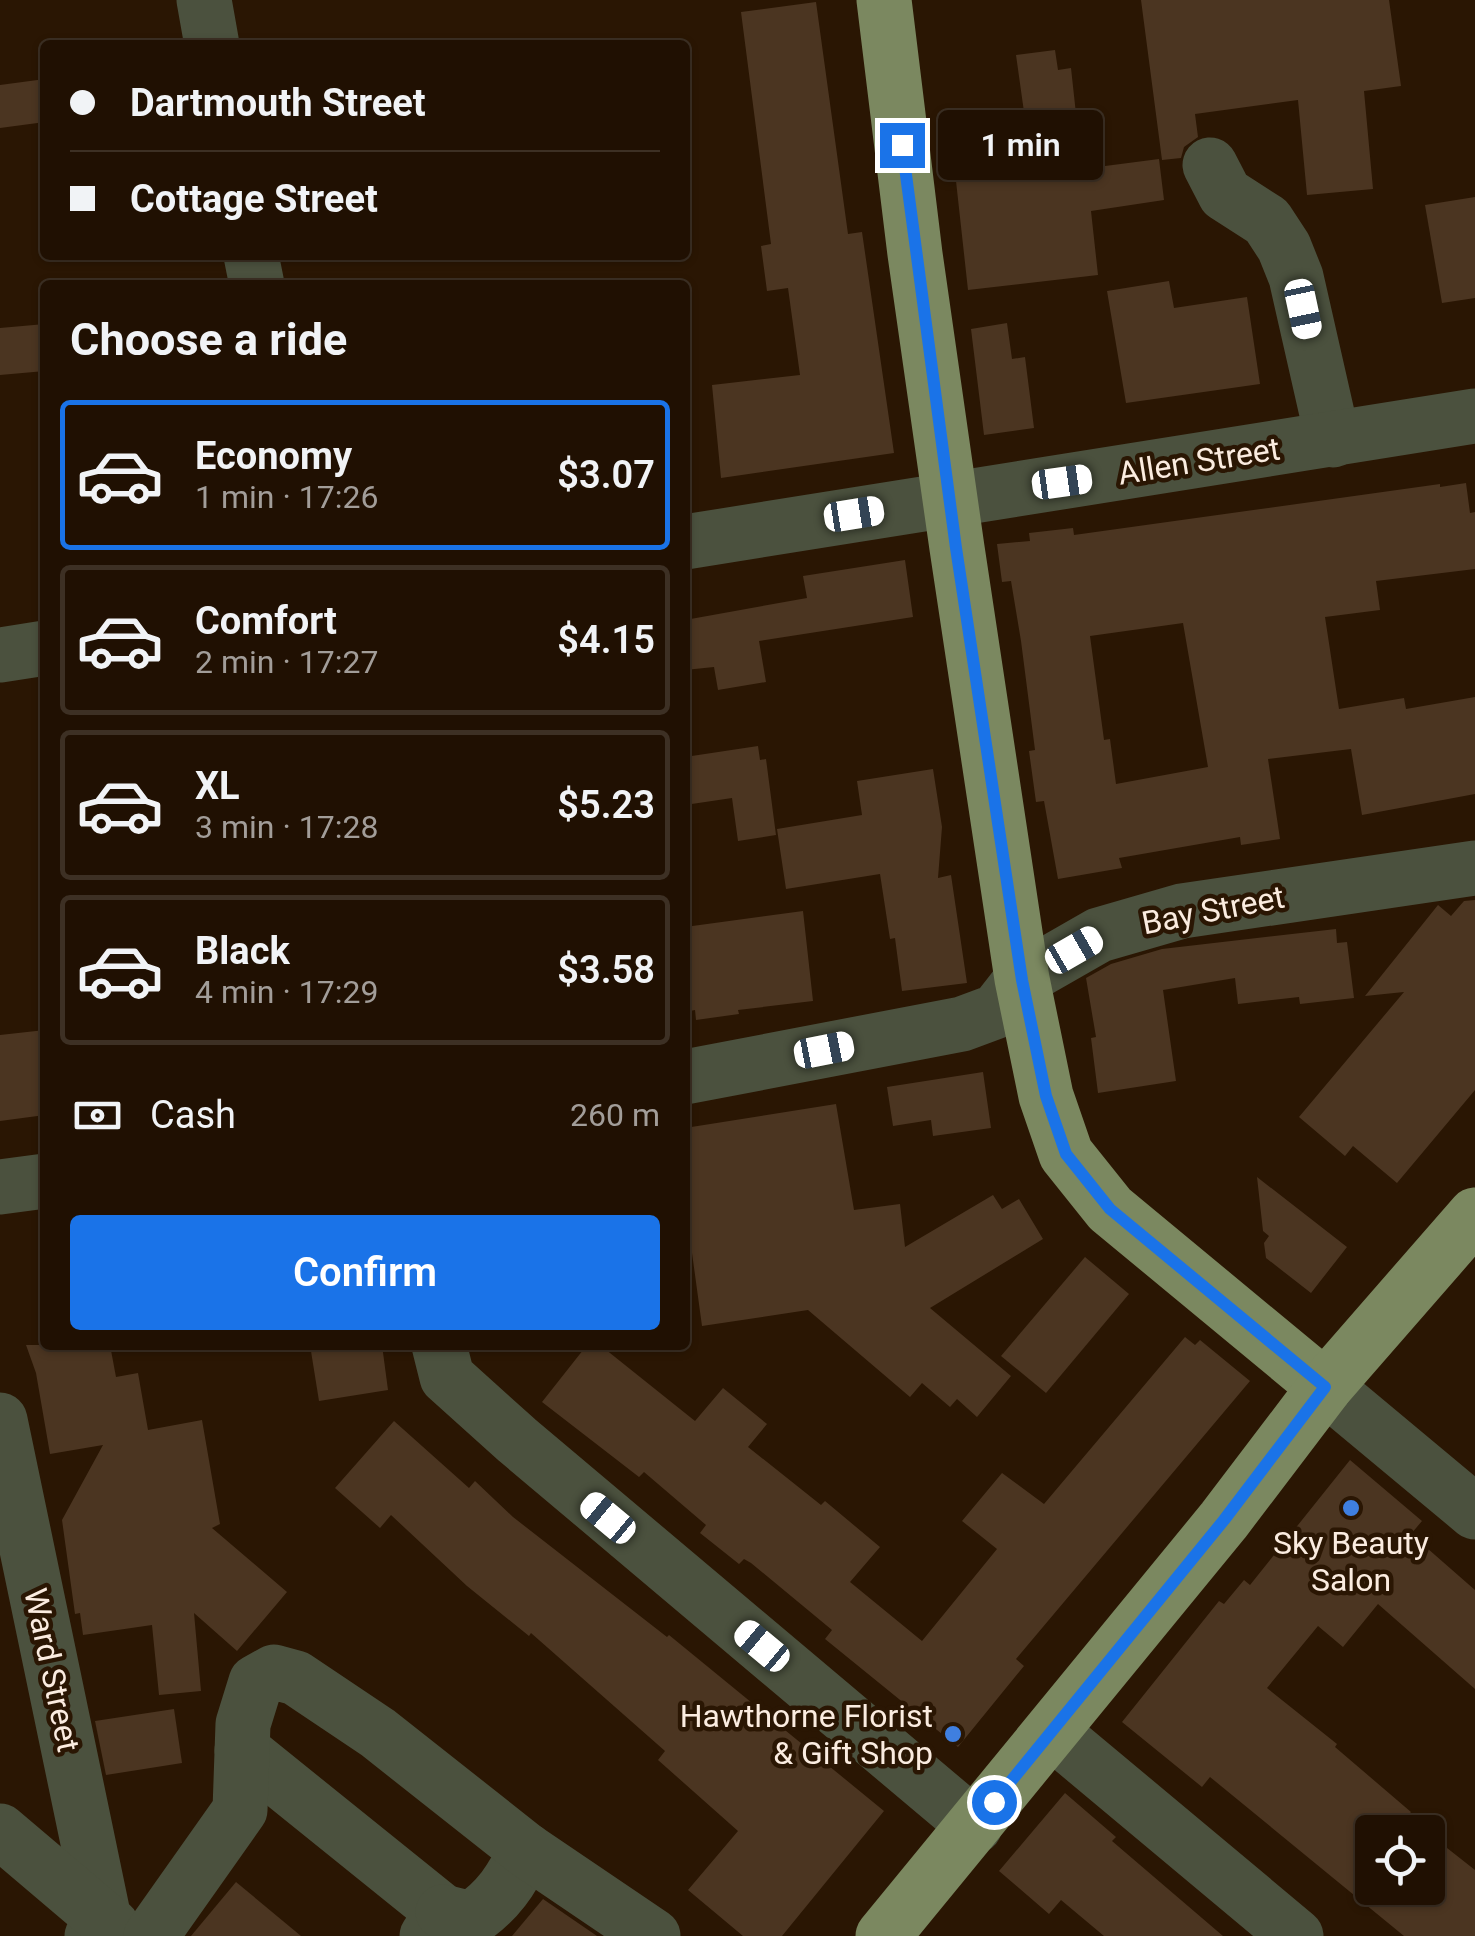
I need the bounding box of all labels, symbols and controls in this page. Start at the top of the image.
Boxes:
text: Dartmouth Street [130,81,426,125]
callout: 1 min [937,110,1102,180]
route end [880,123,925,168]
text: 1 min [980,126,1061,164]
text: Cottage Street [130,177,378,221]
car [1282,277,1324,341]
text: Choose a ride [70,313,347,366]
street label: Allen Street [1115,429,1283,493]
icon: car [75,430,165,520]
text: Economy [195,434,352,478]
text: $3.07 [557,453,655,497]
car [1030,463,1094,501]
text: 1 min · 17:26 [195,478,378,516]
car [822,494,886,534]
icon: car [75,595,165,685]
text: Comfort [195,599,337,643]
text: $4.15 [557,618,655,662]
text: 2 min · 17:27 [195,643,378,681]
icon: car [75,760,165,850]
text: XL [195,764,240,808]
text: $5.23 [557,783,655,827]
text: 3 min · 17:28 [195,808,378,846]
street label: Bay Street [1138,878,1288,942]
car [1041,922,1107,978]
icon: car [75,925,165,1015]
text: Black [195,929,290,973]
text: $3.58 [557,948,655,992]
text: 4 min · 17:29 [195,973,378,1011]
car [792,1030,856,1070]
icon: cash [70,1088,125,1143]
text: Cash [150,1093,236,1137]
text: 260 m [570,1096,660,1134]
button: Confirm [70,1215,660,1330]
car [575,1487,641,1549]
marker: Sky Beauty Salon [1340,1497,1362,1519]
place label: Sky Beauty Salon [1273,1524,1429,1599]
street label: Ward Street [16,1585,88,1755]
car [729,1615,795,1677]
place label: Hawthorne Florist & Gift Shop [680,1697,933,1772]
marker: Hawthorne Florist & Gift Shop [942,1723,964,1745]
route start [972,1780,1017,1825]
map controls [1355,1815,1445,1905]
button: locate [1355,1815,1445,1905]

